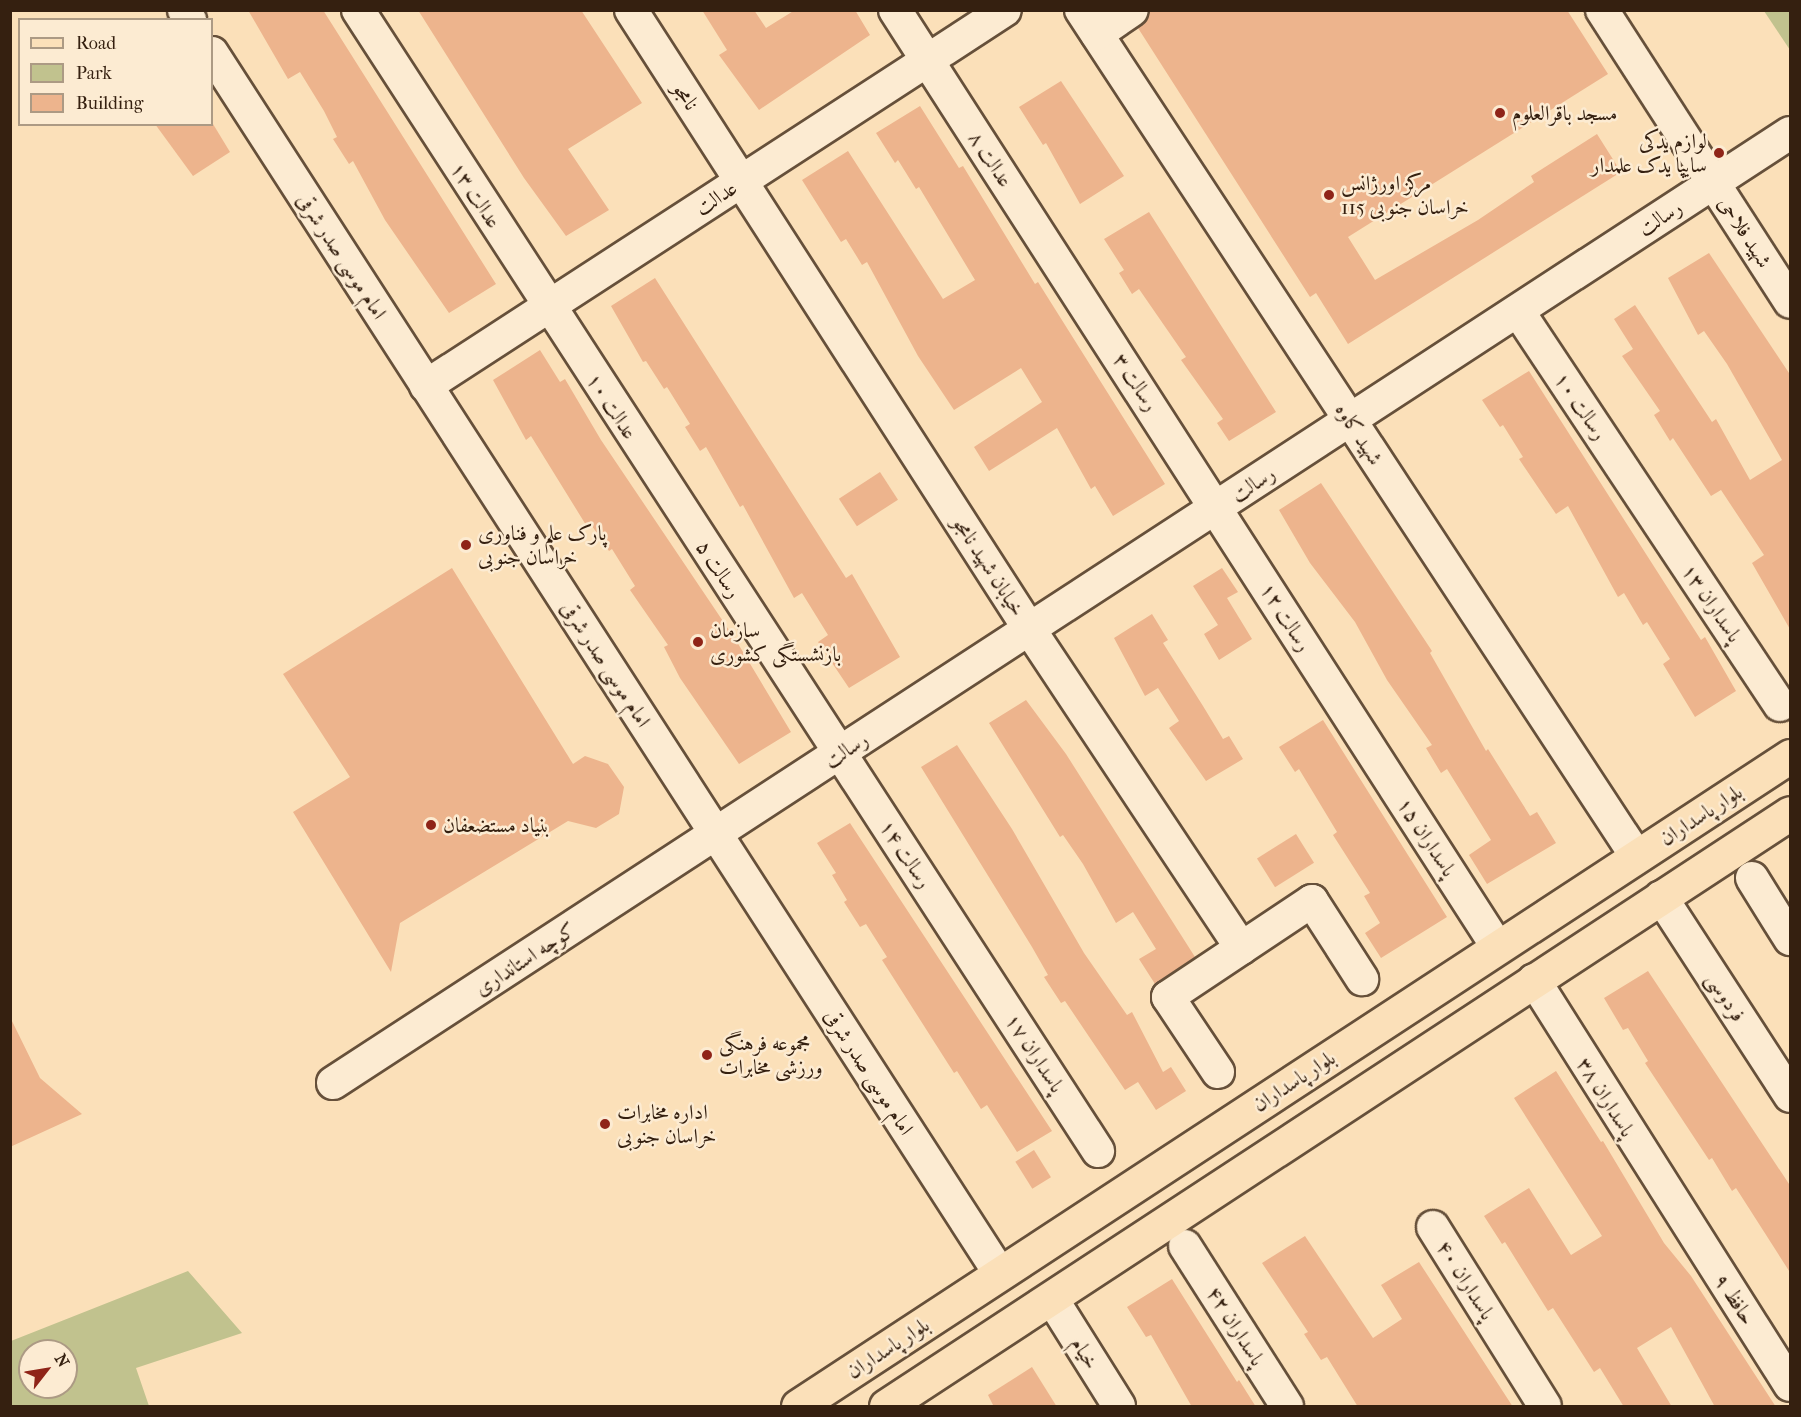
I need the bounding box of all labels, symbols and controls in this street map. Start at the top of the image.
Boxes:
legend [18,18,213,126]
text: Road [76,33,116,54]
text: Park [76,63,112,84]
street label: نامجو [668,77,704,115]
text: Building [76,93,143,114]
place label: مسجد باقرالعلوم [1512,100,1617,126]
marker: مسجد باقرالعلوم [1493,106,1507,120]
street label: عدالت ۸ [964,126,1018,192]
place label: لوازم یدکی سایپا یدک علمدار [1591,128,1707,178]
marker: لوازم یدکی سایپا یدک علمدار [1712,146,1726,160]
street label: عدالت ۱۳ [445,157,507,233]
place label: مرکز اورژانس 115 خراسان جنوبی [1341,170,1469,220]
street label: عدالت [690,175,742,221]
street label: امام موسی صدر شرقی [292,188,392,324]
marker: مرکز اورژانس 115 خراسان جنوبی [1322,188,1336,202]
street label: شهید فلاحی [1713,192,1777,272]
street label: رسالت [1633,195,1687,241]
street label: رسالت ۳ [1108,348,1164,416]
street label: رسالت ۱۰ [1549,367,1613,445]
street label: عدالت ۱۰ [581,368,643,444]
street label: شهید کاوه [1330,398,1388,470]
street label: رسالت [1226,461,1280,507]
street label: خیابان شهید نامجو [947,511,1031,621]
place label: پارک علم و فناوری خراسان جنوبی [478,520,607,570]
street label: رسالت ۵ [691,535,747,603]
marker: پارک علم و فناوری خراسان جنوبی [459,538,473,552]
street label: پاسداران ۱۳ [1677,559,1747,647]
street label: رسالت ۱۲ [1255,578,1317,656]
street label: امام موسی صدر شرقی [556,596,656,732]
place label: سازمان بازنشستگی کشوری [710,617,841,667]
marker: سازمان بازنشستگی کشوری [691,635,705,649]
street label: رسالت [819,727,873,773]
street label: بلوار پاسداران [1655,779,1747,851]
street label: پاسداران ۱۵ [1392,793,1462,881]
place label: بنیاد مستضعفان [443,812,550,838]
street label: رسالت ۱۴ [875,815,937,893]
marker: بنیاد مستضعفان [424,818,438,832]
street label: کوچه استانداری [470,917,580,1001]
street label: فردوسی [1701,968,1751,1026]
street label: امام موسی صدر شرقی [819,1004,919,1140]
street label: پاسداران ۱۷ [1000,1009,1070,1097]
place label: مجموعه فرهنگی ورزشی مخابرات [719,1030,823,1080]
street label: بلوار پاسداران [1248,1045,1340,1117]
marker: مجموعه فرهنگی ورزشی مخابرات [700,1048,714,1062]
street label: پاسداران ۳۸ [1572,1053,1640,1141]
place label: اداره مخابرات خراسان جنوبی [617,1099,717,1149]
marker: اداره مخابرات خراسان جنوبی [598,1117,612,1131]
street label: پاسداران ۴۰ [1432,1236,1500,1324]
street label: حافظ ۹ [1709,1269,1761,1329]
street label: پاسداران ۴۲ [1202,1282,1270,1370]
street label: بلوار پاسداران [842,1312,934,1384]
street label: خیام [1066,1332,1104,1374]
north arrow [18,1339,78,1399]
text: N [51,1350,73,1371]

